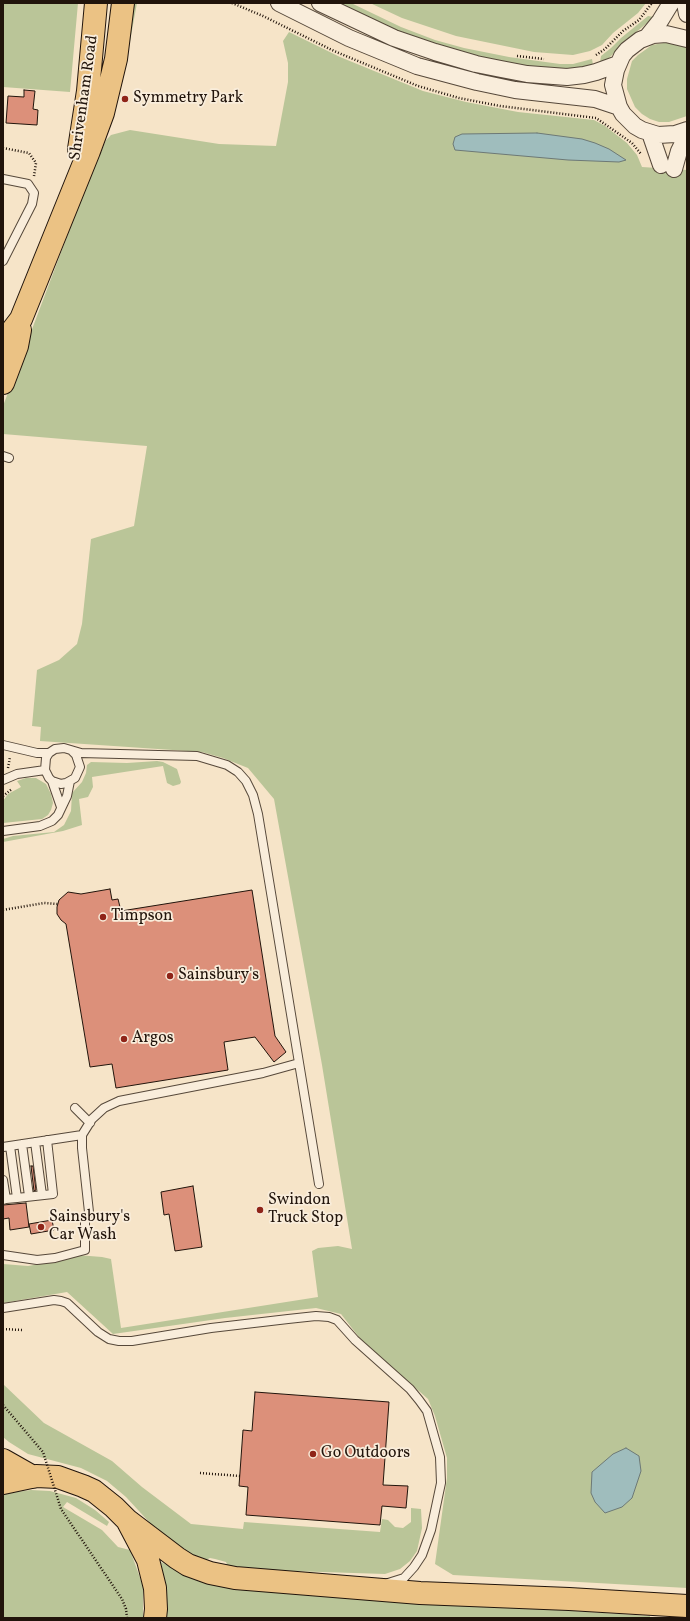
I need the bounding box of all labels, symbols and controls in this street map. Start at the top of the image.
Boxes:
street label: Shrivenham Road [67,34,103,162]
place label: Symmetry Park [133,89,243,109]
marker: Symmetry Park [120,94,130,104]
place label: Timpson [111,907,173,927]
marker: Timpson [98,912,108,922]
place label: Sainsbury's [178,966,259,986]
marker: Sainsbury's [165,971,175,981]
place label: Argos [132,1029,174,1049]
marker: Argos [119,1034,129,1044]
place label: Swindon Truck Stop [268,1191,343,1229]
marker: Swindon Truck Stop [255,1205,265,1215]
place label: Sainsbury's Car Wash [49,1208,130,1246]
marker: Sainsbury's Car Wash [36,1222,46,1232]
place label: Go Outdoors [321,1444,410,1464]
marker: Go Outdoors [308,1449,318,1459]

